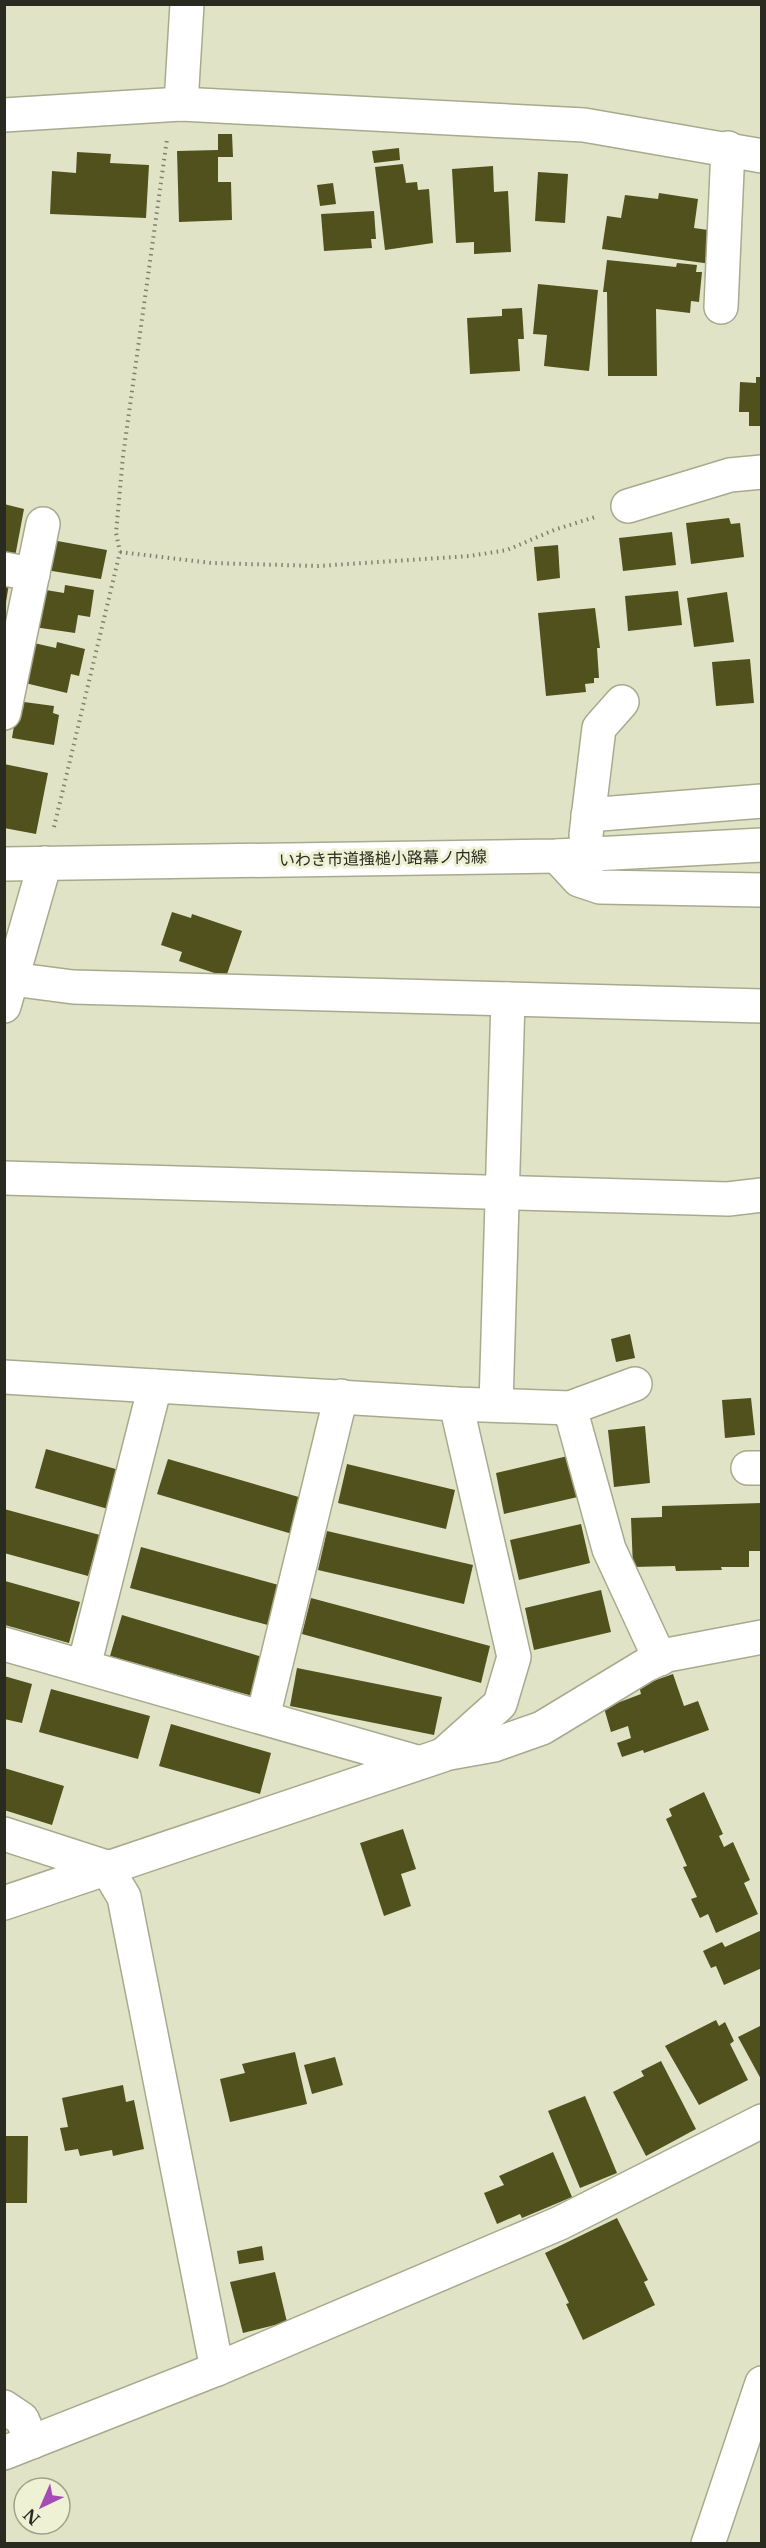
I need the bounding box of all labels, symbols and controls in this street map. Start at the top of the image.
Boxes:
street label: いわき市道搔槌小路幕ノ内線 [279,846,487,870]
north arrow [12,2476,72,2536]
text: N [19,2504,44,2529]

